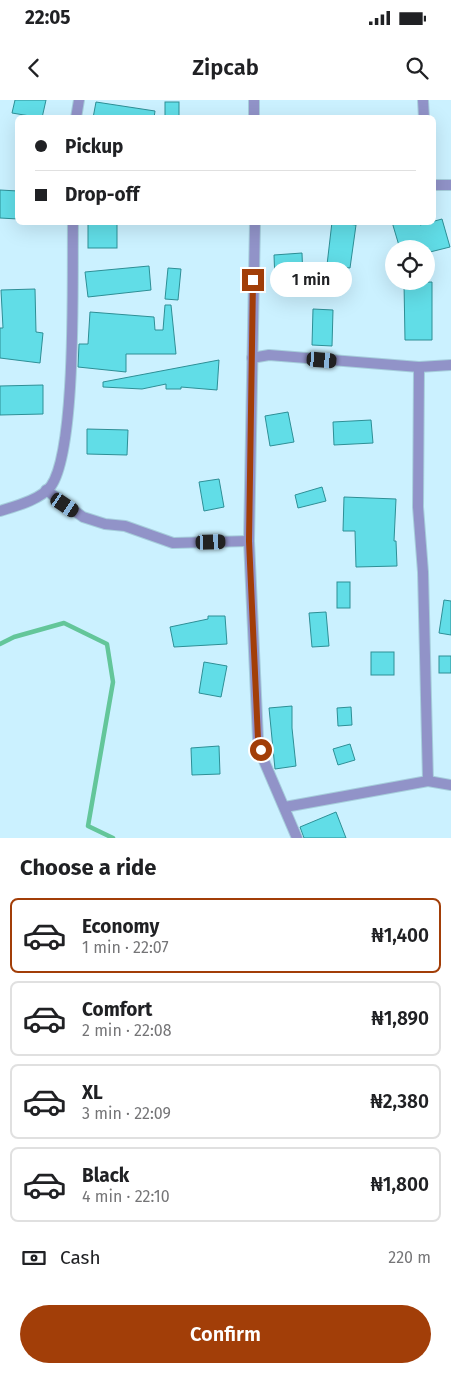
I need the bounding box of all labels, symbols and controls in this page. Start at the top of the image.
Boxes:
text: 22:05 [25,6,71,29]
icon: back [20,54,48,82]
text: Zipcab [192,54,259,81]
icon: search [403,54,431,82]
text: Pickup [65,135,123,158]
text: Drop-off [65,183,139,206]
map controls [385,240,435,290]
button: locate [385,240,435,290]
callout: 1 min [270,262,353,298]
route end [242,269,264,291]
text: 1 min [292,270,330,289]
car [306,351,337,369]
car [48,490,81,520]
car [195,534,226,550]
route start [250,739,272,761]
text: Choose a ride [20,854,156,881]
icon: car [22,913,67,958]
text: Economy [82,915,159,938]
text: ₦1,400 [371,924,429,947]
text: 1 min · 22:07 [82,938,168,957]
icon: car [22,996,67,1041]
text: Comfort [82,998,152,1021]
text: ₦1,890 [371,1007,429,1030]
text: 2 min · 22:08 [82,1021,172,1040]
icon: car [22,1079,67,1124]
text: XL [82,1081,103,1104]
text: ₦2,380 [370,1090,429,1113]
text: 3 min · 22:09 [82,1104,171,1123]
icon: car [22,1162,67,1207]
text: Black [82,1164,129,1187]
text: ₦1,800 [370,1173,429,1196]
text: 4 min · 22:10 [82,1187,170,1206]
icon: cash [20,1244,48,1272]
text: Cash [60,1246,101,1269]
text: 220 m [388,1248,431,1267]
button: Confirm [20,1305,431,1363]

